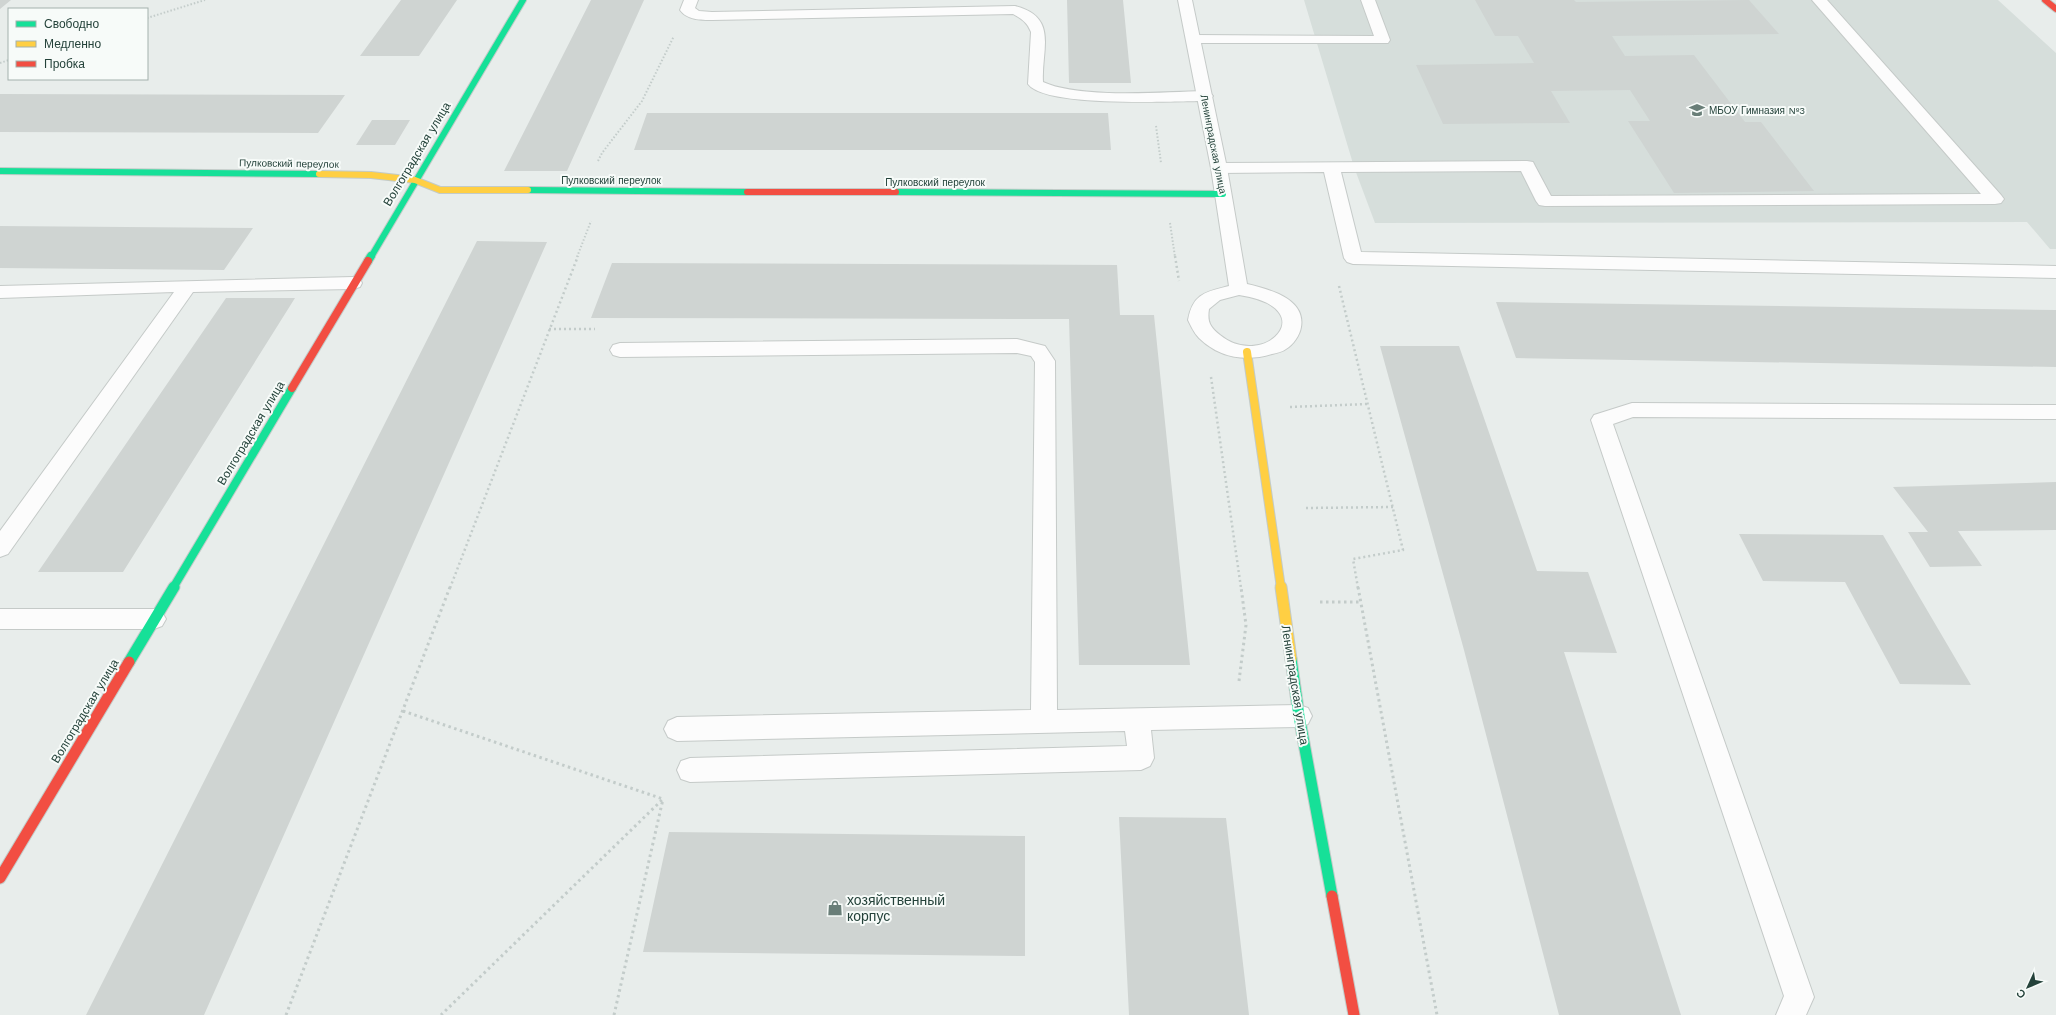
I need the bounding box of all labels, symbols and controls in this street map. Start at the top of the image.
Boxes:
legend [8,8,148,80]
text: Свободно [44,17,99,31]
text: Медленно [44,37,101,51]
text: Пробка [44,57,85,71]
street label: Ленинградская улица [1198,94,1229,195]
street label: Волгоградская улица [380,99,454,208]
school or university icon: МБОУ Гимназия №3 [1688,101,1706,119]
place label: МБОУ Гимназия №3 [1709,105,1805,116]
street label: Пулковский переулок [239,157,340,170]
street label: Пулковский переулок [561,175,661,186]
street label: Пулковский переулок [885,177,985,188]
street label: Волгоградская улица [214,378,288,487]
street label: Ленинградская улица [1279,624,1311,746]
street label: Волгоградская улица [48,656,122,765]
place label: хозяйственный корпус [847,892,945,924]
shop icon: хозяйственный корпус [826,899,844,917]
north arrow [2008,967,2048,1007]
text: С [2014,986,2029,1001]

